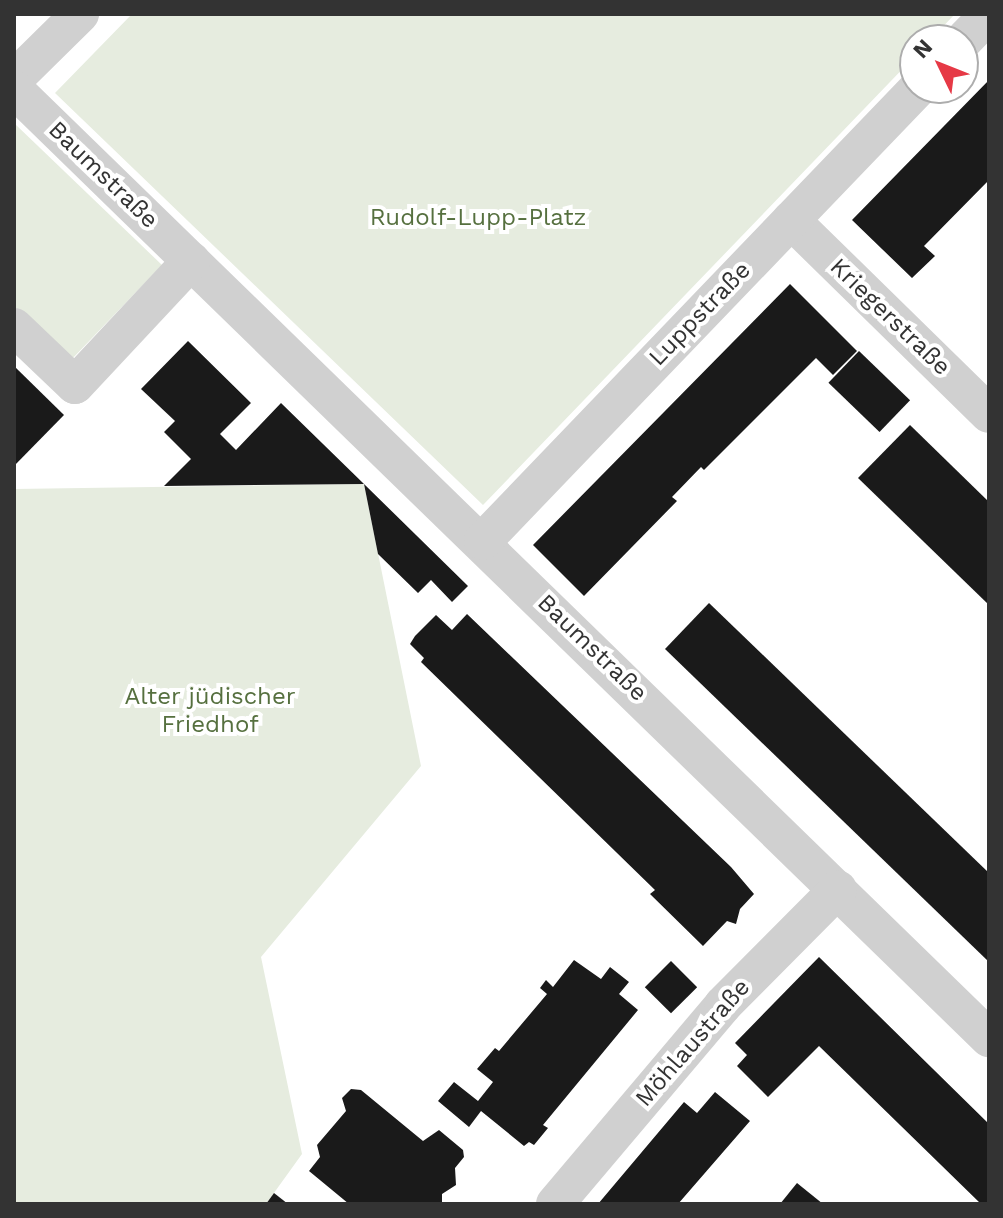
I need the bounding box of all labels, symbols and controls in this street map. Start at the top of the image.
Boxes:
north arrow [899,24,979,104]
text: N [908,34,937,63]
street label: Baumstraße [42,116,164,234]
park label: Rudolf-Lupp-Platz [370,204,586,232]
street label: Kriegerstraße [824,252,956,382]
street label: Luppstraße [643,256,757,372]
street label: Baumstraße [531,589,653,707]
park label: Alter jüdischer Friedhof [124,683,296,739]
street label: Möhlaustraße [630,973,756,1113]

